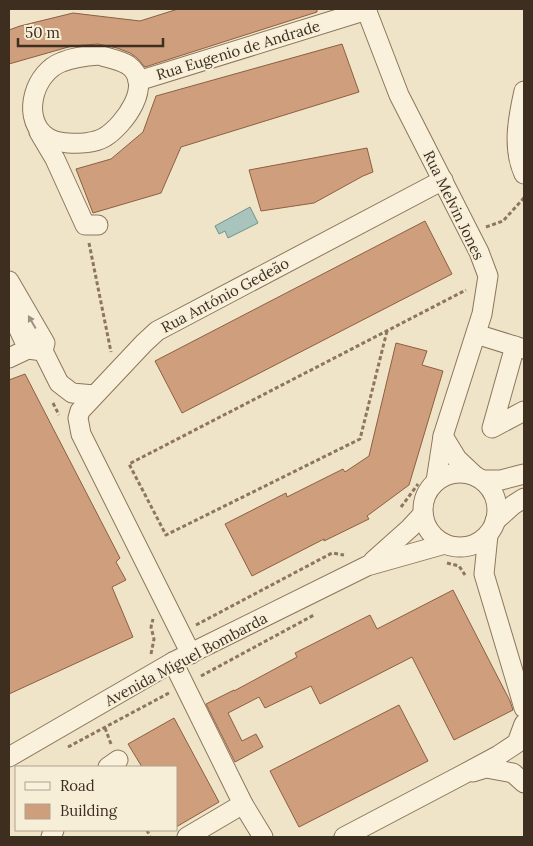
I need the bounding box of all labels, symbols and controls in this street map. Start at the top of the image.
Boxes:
scale bar [18,15,162,47]
street label: Rua Eugenio de Andrade [154,16,322,84]
text: 50 m [25,23,60,42]
street label: Rua Melvin Jones [419,147,489,263]
street label: Rua António Gedeão [158,253,292,337]
one-way arrow [28,315,37,328]
street label: Avenida Miguel Bombarda [101,608,271,710]
legend [15,766,178,831]
text: Road [60,776,95,795]
text: Building [60,801,118,820]

